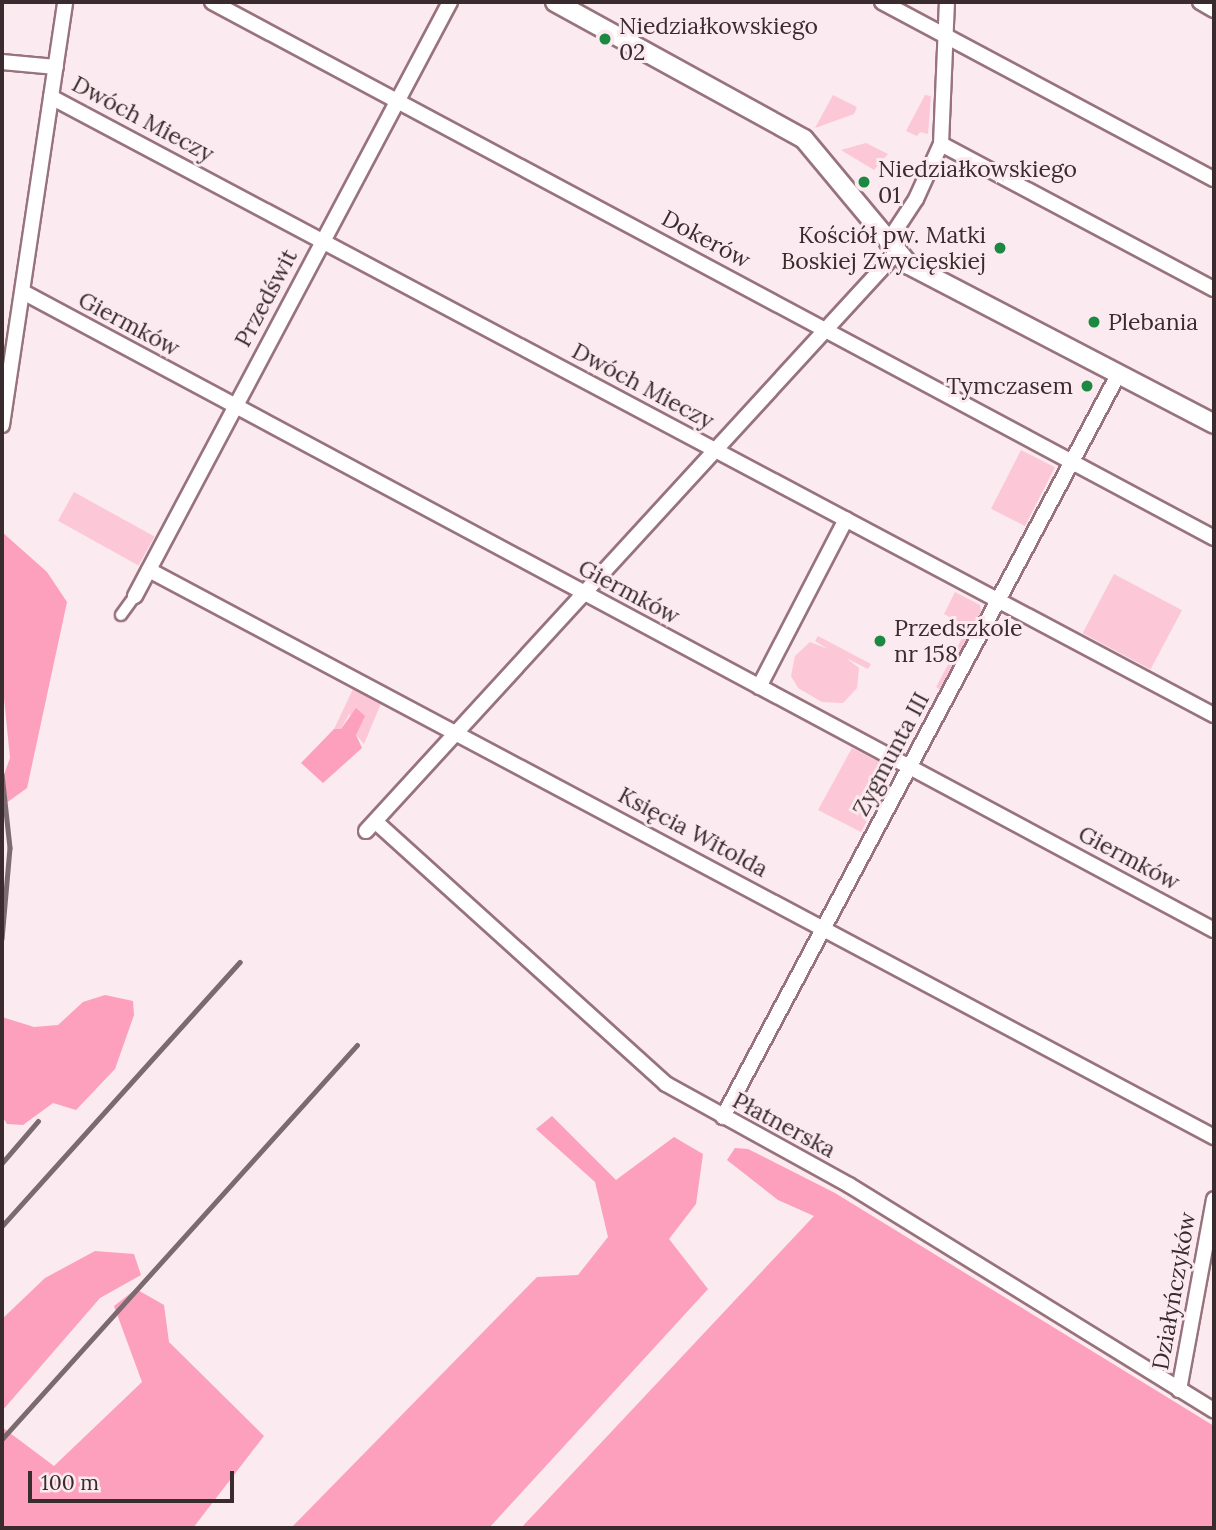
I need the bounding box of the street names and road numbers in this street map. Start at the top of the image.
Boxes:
street label: Dwóch Mieczy [67,70,219,168]
street label: Dokerów [657,204,755,274]
street label: Przedświt [229,245,303,351]
street label: Giermków [74,286,184,362]
street label: Dwóch Mieczy [567,337,719,435]
street label: Giermków [574,554,684,630]
street label: Zygmunta III [847,687,935,821]
street label: Księcia Witolda [614,781,772,883]
street label: Giermków [1074,820,1184,896]
street label: Płatnerska [728,1086,840,1164]
street label: Działyńczyków [1147,1210,1201,1372]

